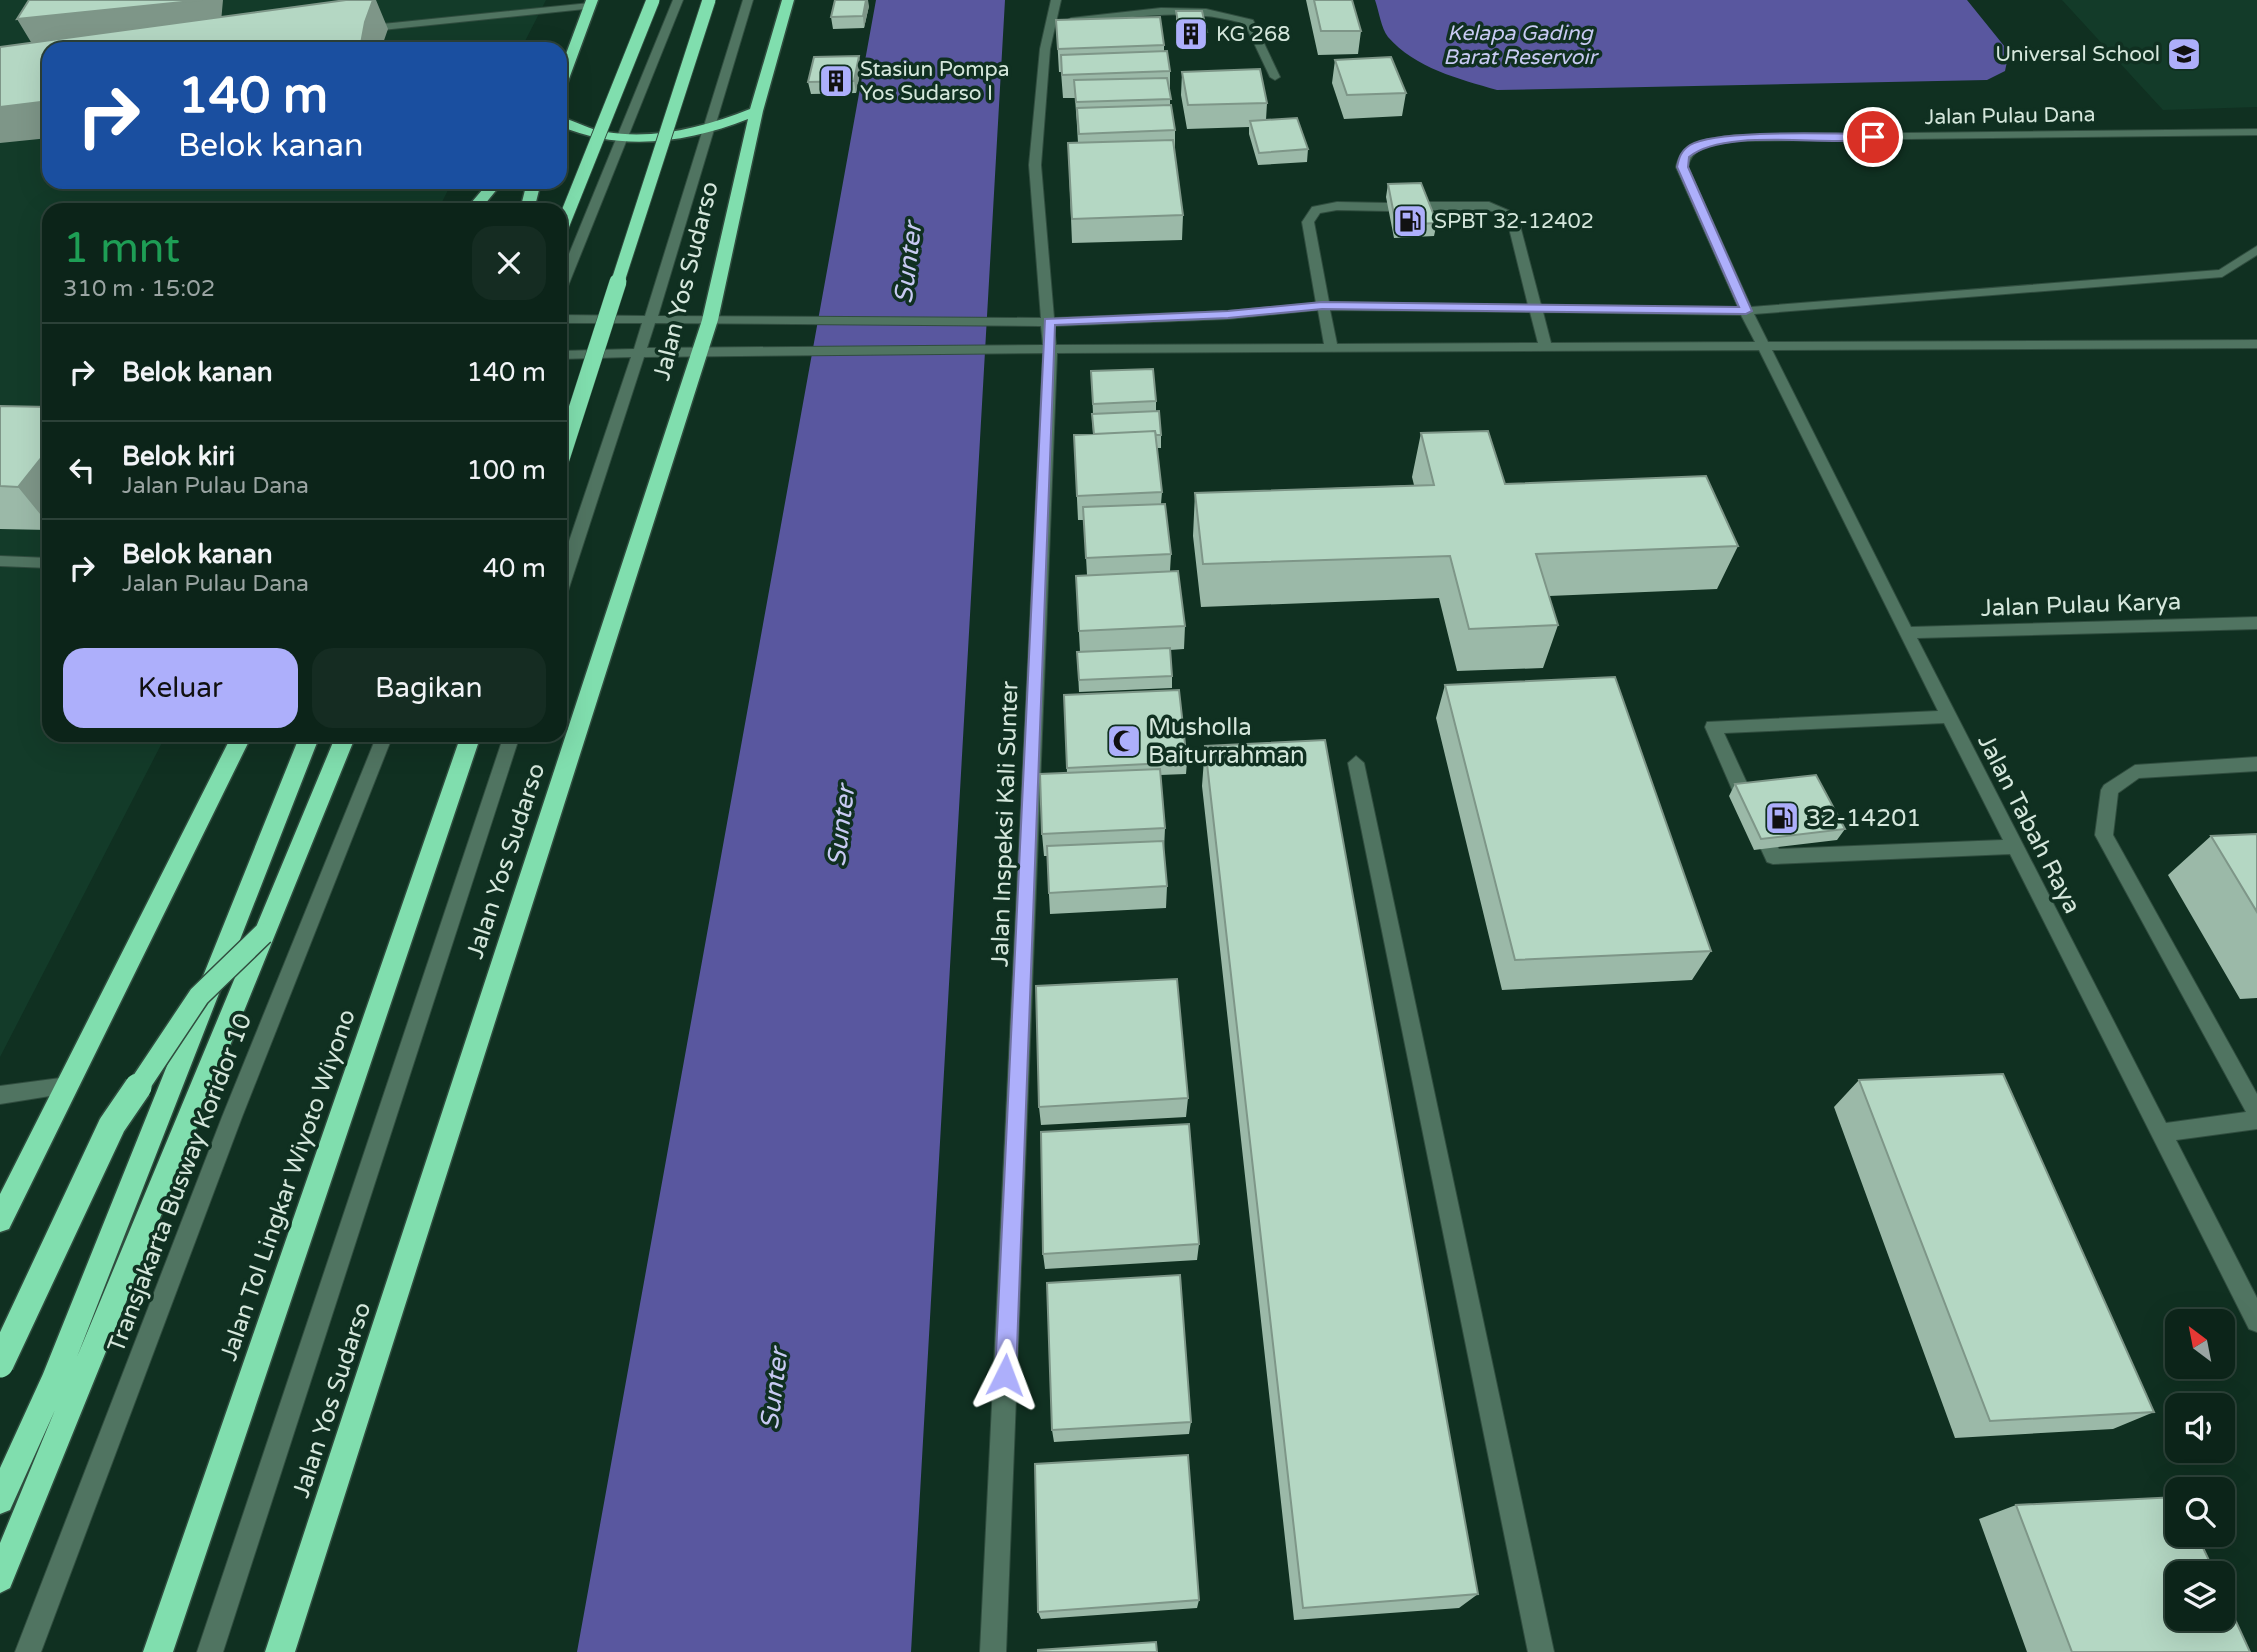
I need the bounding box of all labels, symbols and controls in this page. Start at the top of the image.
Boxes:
building icon: KG 268 [1172,15,1210,53]
water label: Kelapa Gading Barat Reservoir [1443,21,1600,70]
place label: KG 268 [1216,22,1290,47]
school or university icon: Universal School [2165,35,2203,73]
place label: Universal School [1995,42,2160,67]
place label: Stasiun Pompa Yos Sudarso I [860,57,1010,106]
building icon: Stasiun Pompa Yos Sudarso I [817,62,855,100]
text: 140 m [178,67,328,126]
icon: right [63,70,154,161]
street label: Jalan Pulau Dana [1924,102,2096,130]
pin [1843,107,1903,167]
icon: arrive [1854,118,1892,156]
text: Belok kanan [178,127,363,165]
street label: Jalan Yos Sudarso [647,179,725,383]
fuel station icon: SPBT 32-12402 [1391,202,1429,240]
place label: SPBT 32-12402 [1434,209,1594,234]
water label: Sunter [888,218,929,305]
text: 1 mnt [63,223,180,274]
button: close [472,226,546,300]
text: 310 m · 15:02 [63,275,215,303]
icon: right [63,353,101,391]
text: Belok kanan [122,357,273,388]
text: 140 m [466,357,546,388]
text: Belok kiri [122,441,235,472]
icon: left [63,451,101,489]
text: 100 m [466,455,546,486]
text: Jalan Pulau Dana [122,472,309,500]
text: Belok kanan [122,539,273,570]
icon: right [63,549,101,587]
text: 40 m [483,553,546,584]
text: Jalan Pulau Dana [122,570,309,598]
street label: Jalan Pulau Karya [1980,587,2182,623]
button: Keluar [63,648,298,728]
button: Bagikan [312,648,546,728]
street label: Jalan Inspeksi Kali Sunter [986,680,1025,968]
place label: Musholla Baiturrahman [1148,713,1305,770]
mosque icon: Musholla Baiturrahman [1105,722,1143,760]
street label: Jalan Tabah Raya [1971,730,2087,918]
street label: Jalan Yos Sudarso [461,760,551,962]
water label: Sunter [821,781,862,868]
fuel station icon: 32-14201 [1763,799,1801,837]
place label: 32-14201 [1806,804,1921,833]
street label: Jalan Tol Lingkar Wiyoto Wiyono [214,1005,362,1365]
street label: Transjakarta Busway Koridor 10 [102,1009,258,1357]
street label: Jalan Yos Sudarso [287,1299,377,1501]
north arrow [2165,1309,2235,1379]
map controls [2165,1309,2235,1631]
position arrow [968,1338,1042,1412]
water label: Sunter [754,1344,795,1431]
button: sound [2165,1393,2235,1463]
button: search [2165,1477,2235,1547]
button: layers [2165,1561,2235,1631]

